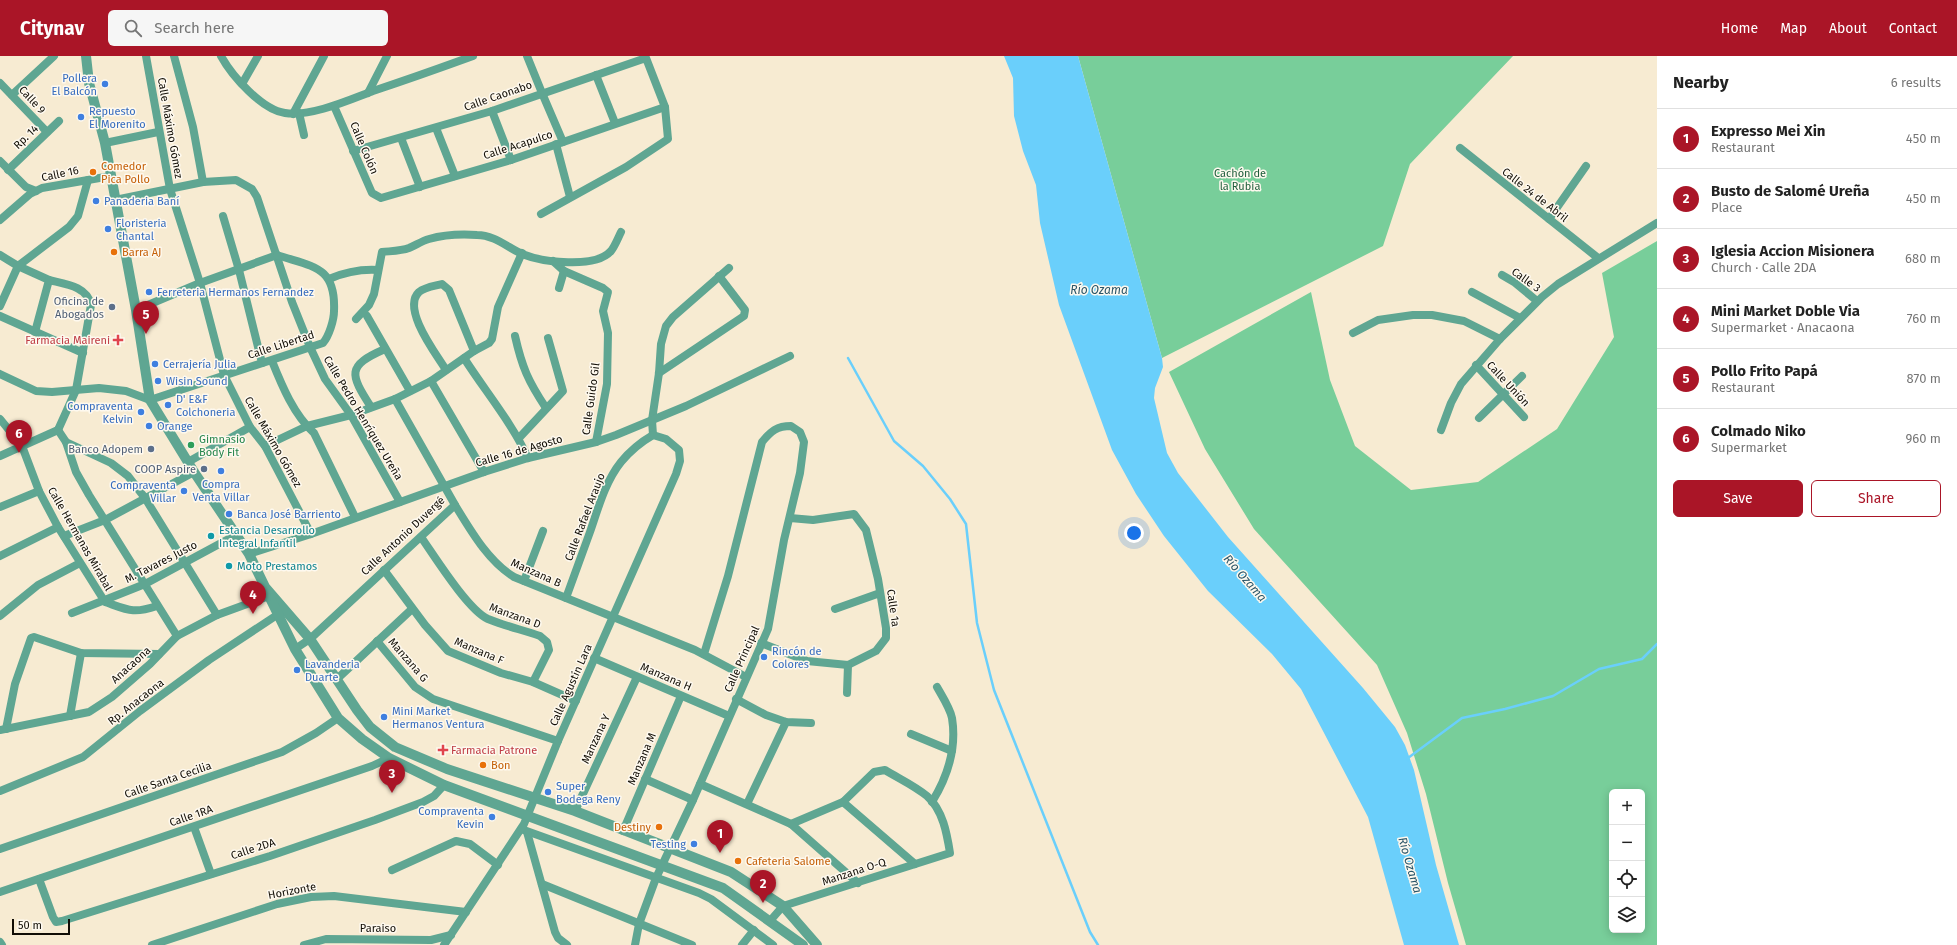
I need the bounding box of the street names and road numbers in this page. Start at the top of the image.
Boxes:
street label: Calle Máximo Gómez [155,76,185,180]
street label: Calle Caonabo [462,78,534,114]
street label: Calle 9 [16,83,48,117]
street label: Calle Colón [347,120,381,176]
street label: Rp. 14 [11,122,41,152]
street label: Calle Acapulco [482,128,554,162]
street label: Calle 16 [40,164,80,184]
street label: Calle 24 de Abril [1499,165,1571,225]
street label: Calle 3 [1509,265,1543,295]
street label: Calle Libertad [246,328,316,362]
street label: Calle Pedro Henríquez Ureña [321,354,405,482]
street label: Calle Unión [1484,359,1532,409]
street label: Calle Guido Gil [579,362,603,436]
street label: Calle Máximo Gómez [242,394,304,490]
street label: Calle 16 de Agosto [474,432,564,470]
street label: Calle Rafael Araujo [562,471,608,563]
street label: Calle Hermanas Mirabal [45,485,115,593]
street label: Calle Antonio Duvergé [359,494,447,578]
street label: M. Tavares Justo [123,538,199,586]
street label: Manzana B [509,556,563,590]
street label: Calle 1a [884,588,902,628]
street label: Manzana D [487,601,543,631]
street label: Calle Principal [722,624,762,694]
street label: Manzana G [385,635,431,685]
street label: Manzana F [452,635,506,667]
street label: Calle Agustín Lara [547,642,595,728]
street label: Anacaona [109,644,153,686]
street label: Manzana H [638,660,694,694]
street label: Rp. Anacaona [105,676,167,728]
street label: Manzana Y [579,712,613,766]
street label: Manzana M [625,731,659,787]
street label: Calle Santa Cecilia [123,759,213,801]
street label: Calle 1RA [168,802,215,829]
street label: Calle 2DA [229,836,278,862]
street label: Manzana O-Q [820,855,888,888]
street label: Horizonte [267,880,317,902]
street label: Paraiso [360,922,396,935]

